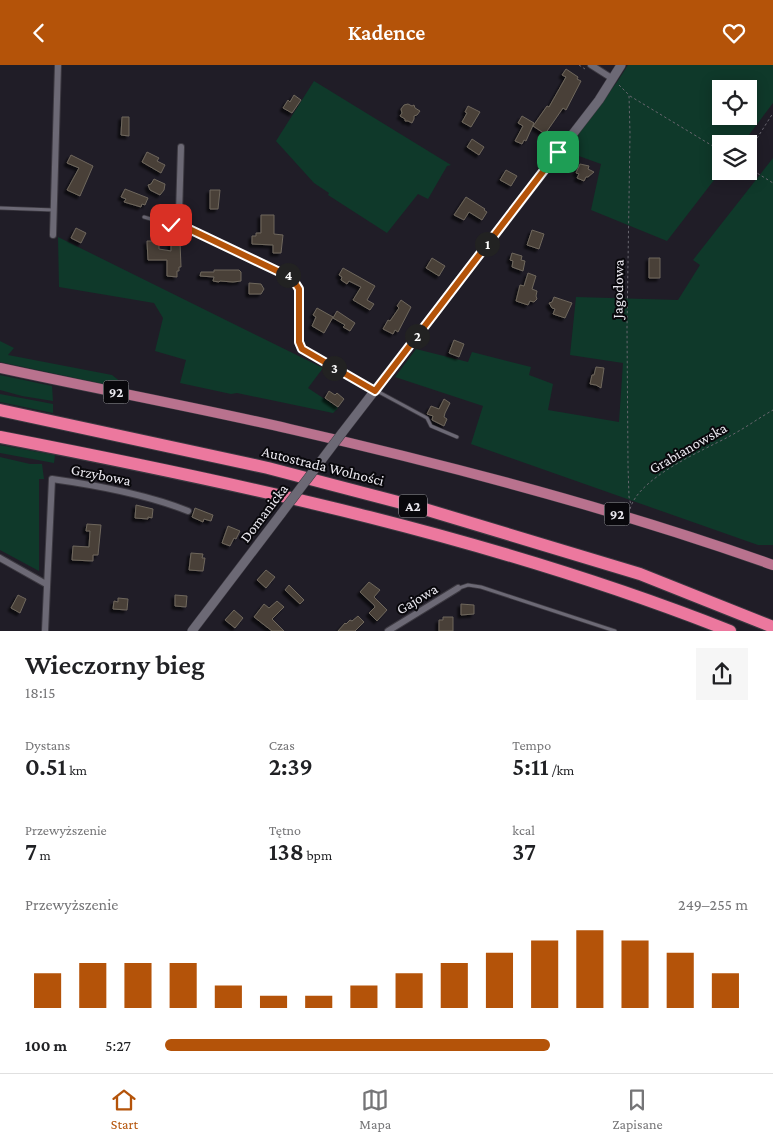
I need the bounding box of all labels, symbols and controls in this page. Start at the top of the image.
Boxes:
icon: back [25,19,53,47]
icon: heart [720,19,748,47]
text: Kadence [348,20,425,45]
map controls [712,80,757,180]
button: locate [712,80,757,125]
pin [537,131,579,173]
button: layers [712,135,757,180]
icon: arrive [544,138,572,166]
pin [150,204,192,246]
icon: check [157,211,185,239]
pin: 1 [474,231,500,257]
text: 1 [485,236,490,252]
street label: Jagodowa [609,259,628,321]
pin: 4 [276,263,300,287]
text: 4 [285,267,292,283]
pin: 2 [404,323,430,349]
text: 2 [414,328,421,344]
pin: 3 [322,355,346,381]
text: 3 [331,360,338,376]
road number: 92 [104,381,128,403]
street label: Grabianowska [647,419,729,477]
street label: Autostrada Wolności [260,443,386,489]
street label: Grzybowa [69,461,132,490]
street label: Domanicka [237,481,291,545]
road number: A2 [399,495,427,517]
road number: 92 [604,503,630,525]
street label: Gajowa [393,580,441,618]
button: share [696,648,748,700]
text: Wieczorny bieg [25,649,205,680]
text: 18:15 [25,684,55,701]
text: Dystans [25,737,70,753]
text: Czas [269,737,295,753]
text: Tempo [512,737,551,753]
text: 0.51 [25,753,67,780]
text: 2:39 [269,753,313,780]
text: 5:11 [512,753,549,780]
text: km [67,762,87,778]
text: /km [549,762,574,778]
text: Przewyższenie [25,822,107,838]
text: Tętno [269,822,301,838]
text: kcal [512,822,535,838]
text: 7 [25,838,37,865]
text: 138 [269,838,304,865]
text: 37 [512,838,536,865]
text: m [37,847,51,863]
text: bpm [304,847,332,863]
text: Przewyższenie [25,896,118,913]
text: 249–255 m [678,896,748,913]
text: 100 m [25,1037,67,1054]
text: 5:27 [105,1037,131,1054]
tab: Start [110,1086,138,1132]
tab: Mapa [359,1086,391,1132]
tab: Zapisane [612,1086,663,1132]

